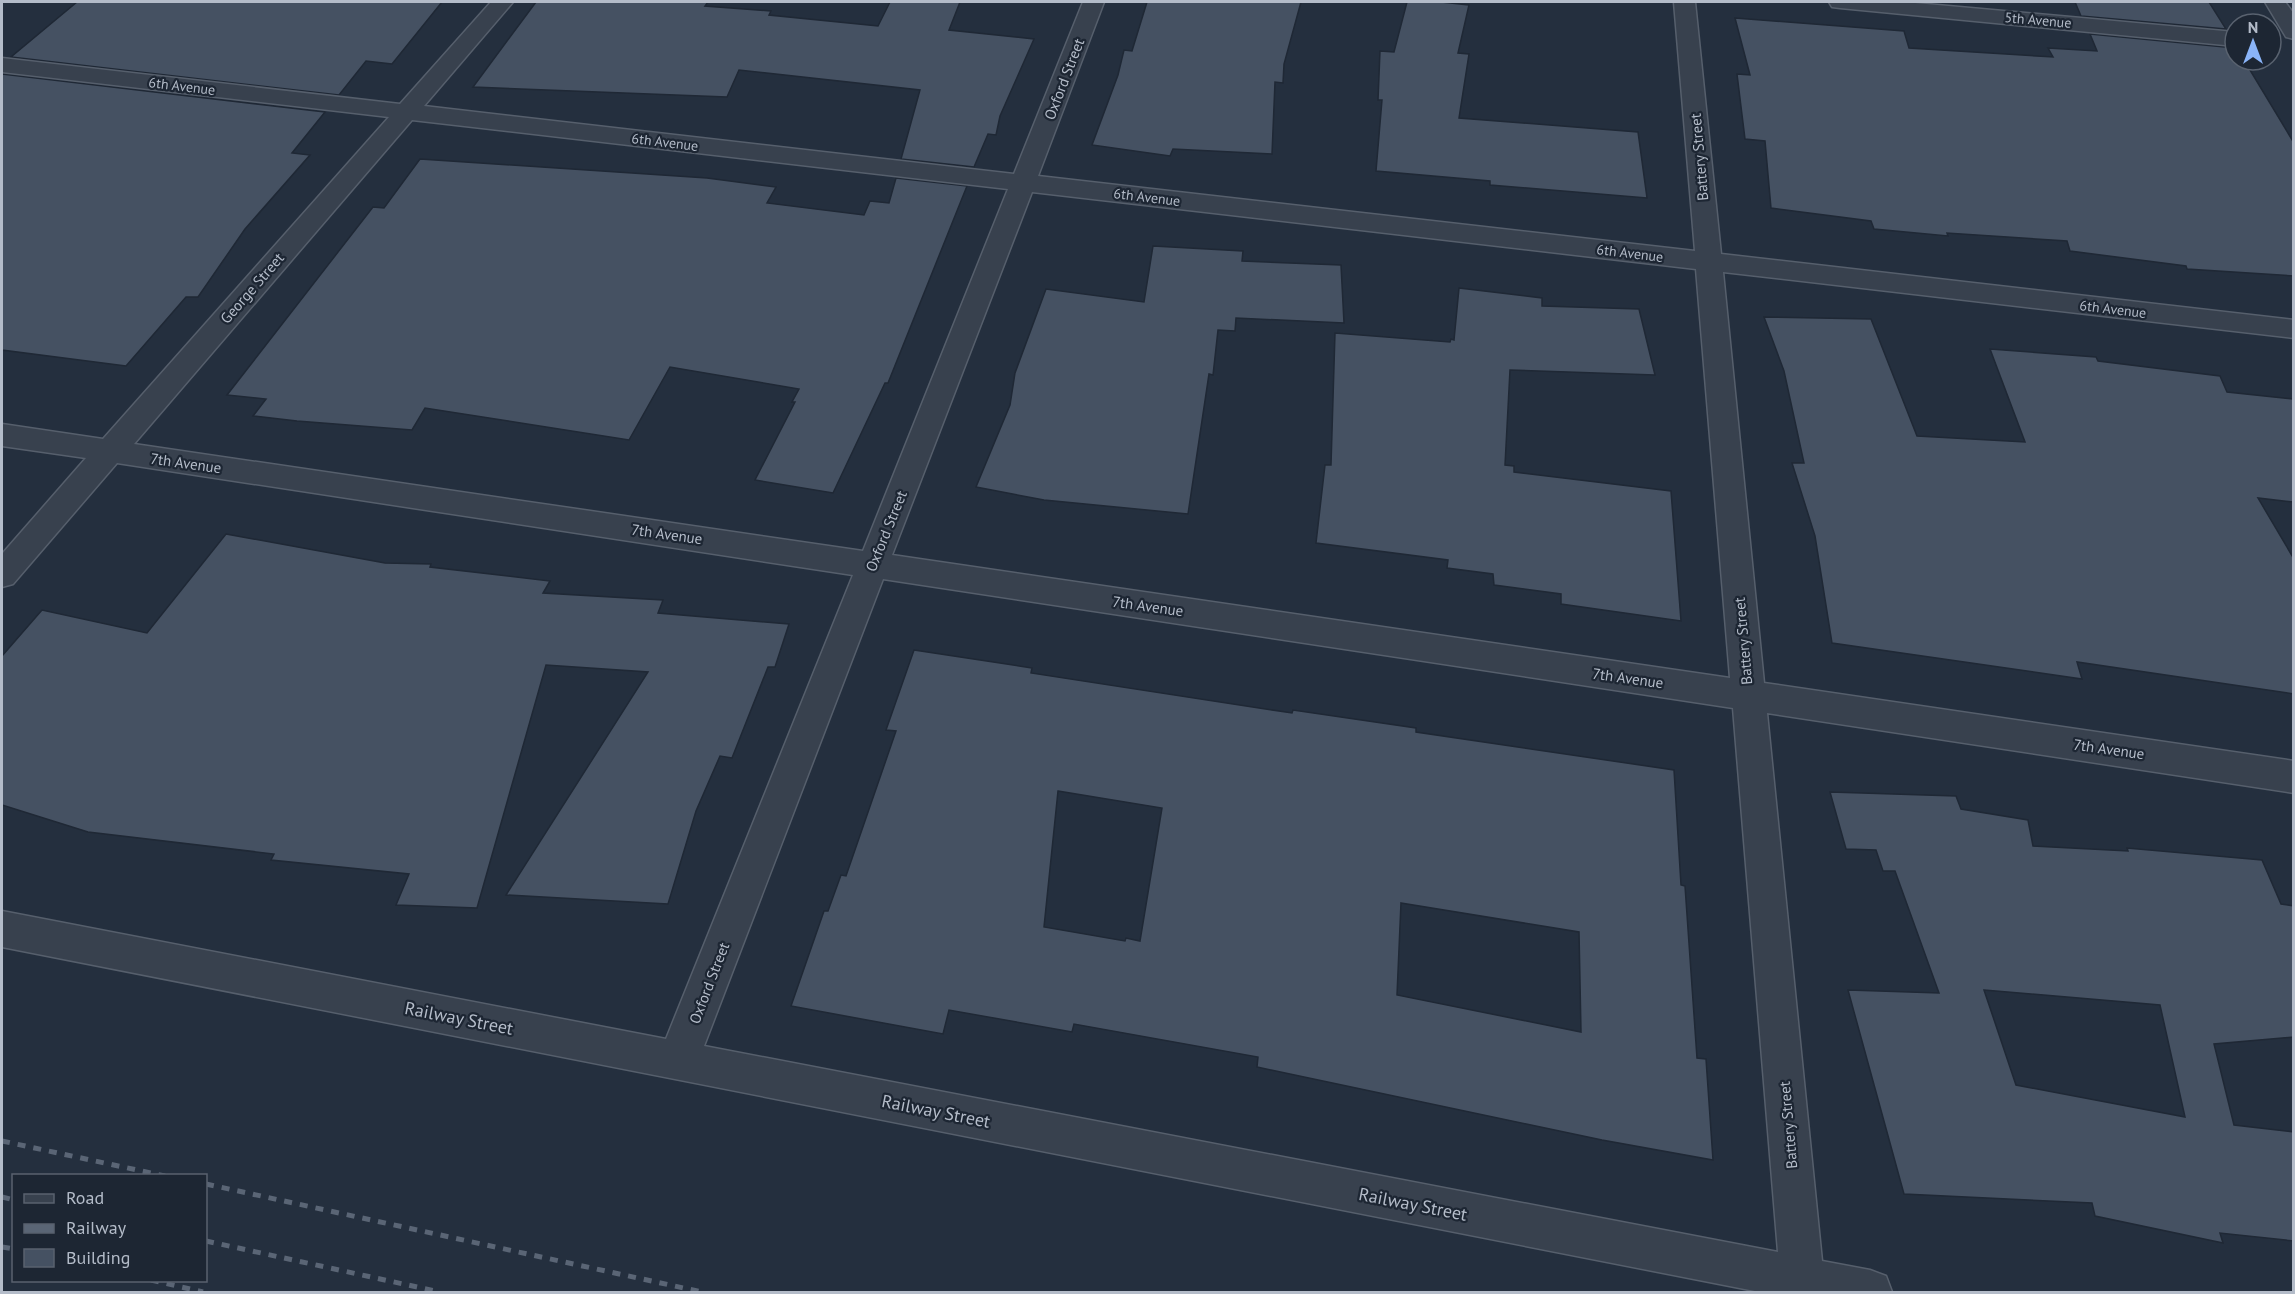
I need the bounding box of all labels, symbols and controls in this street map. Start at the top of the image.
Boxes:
street label: 5th Avenue [2004,8,2072,32]
north arrow [2223,12,2283,72]
text: N [2248,17,2258,37]
street label: Oxford Street [1040,36,1088,122]
street label: 6th Avenue [148,73,216,99]
street label: Battery Street [1686,112,1712,202]
street label: 6th Avenue [631,129,699,155]
street label: 6th Avenue [1113,184,1181,210]
street label: 6th Avenue [1596,240,1664,266]
street label: George Street [216,249,288,327]
street label: 6th Avenue [2079,296,2147,322]
street label: 7th Avenue [149,449,223,477]
street label: Oxford Street [861,488,911,574]
street label: 7th Avenue [630,520,704,548]
street label: 7th Avenue [1111,592,1185,620]
street label: Battery Street [1730,596,1756,686]
street label: 7th Avenue [1591,664,1665,692]
street label: 7th Avenue [2072,735,2146,763]
street label: Oxford Street [685,940,733,1026]
street label: Railway Street [403,996,515,1040]
street label: Battery Street [1775,1080,1801,1170]
street label: Railway Street [880,1089,992,1133]
legend [12,1174,207,1282]
street label: Railway Street [1357,1182,1469,1226]
text: Road [66,1186,104,1209]
text: Railway [66,1216,127,1239]
text: Building [66,1246,130,1269]

